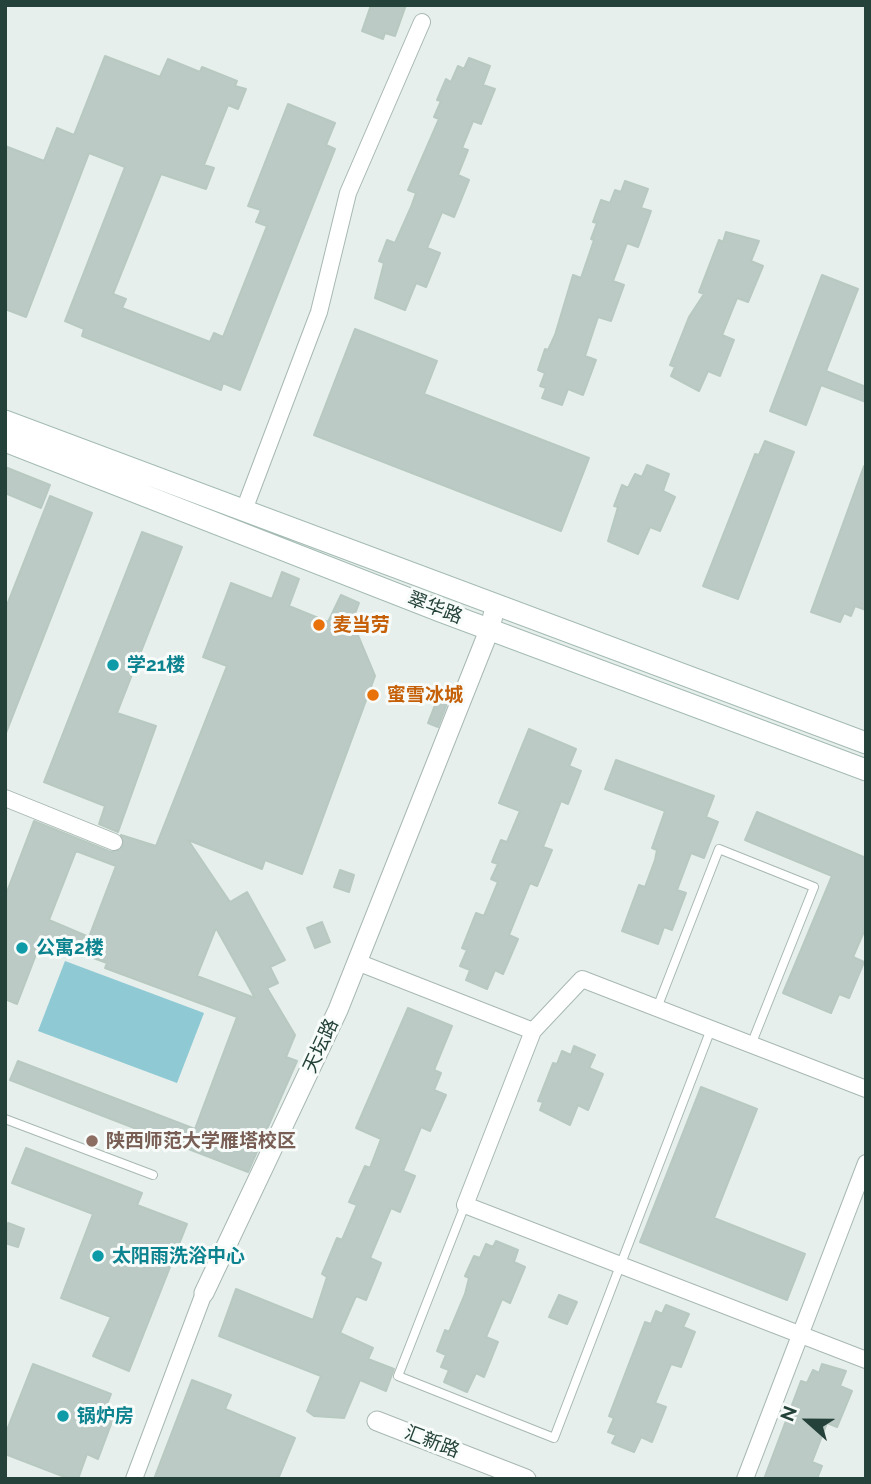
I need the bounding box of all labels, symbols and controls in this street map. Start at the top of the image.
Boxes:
street label: 翠华路 [404,587,466,629]
place label: 麦当劳 [333,614,390,636]
marker: 麦当劳 [311,617,327,633]
place label: 学21楼 [127,654,185,676]
marker: 学21楼 [105,657,121,673]
place label: 蜜雪冰城 [387,684,463,706]
marker: 蜜雪冰城 [365,687,381,703]
place label: 公寓2楼 [36,937,104,959]
marker: 公寓2楼 [14,940,30,956]
street label: 天坛路 [299,1015,343,1077]
place label: 陕西师范大学雁塔校区 [106,1130,296,1152]
marker: 陕西师范大学雁塔校区 [84,1133,100,1149]
place label: 太阳雨洗浴中心 [112,1245,245,1267]
marker: 太阳雨洗浴中心 [90,1248,106,1264]
north arrow [773,1386,843,1456]
text: N [776,1403,801,1424]
place label: 锅炉房 [77,1405,134,1427]
marker: 锅炉房 [55,1408,71,1424]
street label: 汇新路 [401,1421,463,1463]

